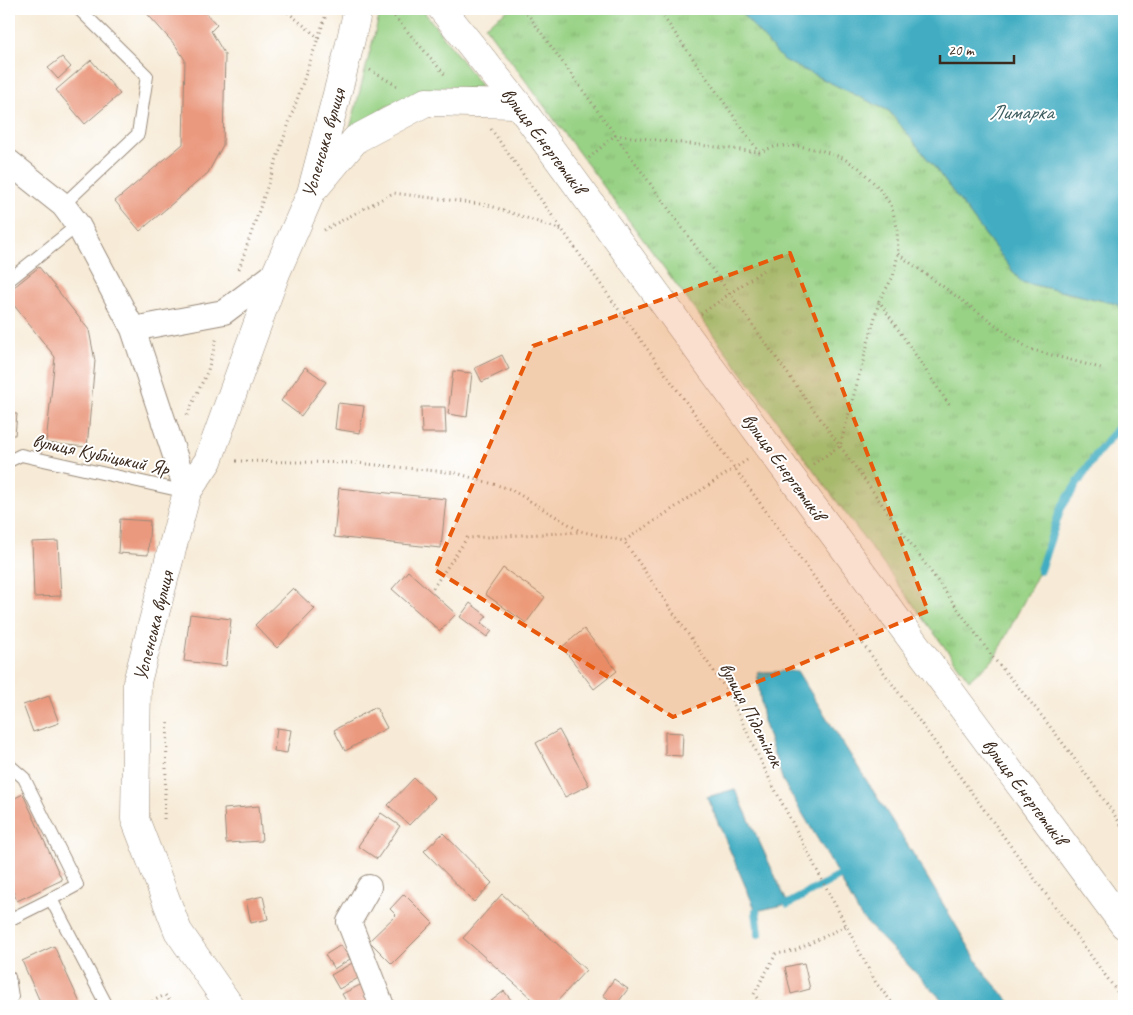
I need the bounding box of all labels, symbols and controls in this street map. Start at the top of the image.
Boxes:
scale bar [940,32,1014,64]
text: 20 m [948,41,975,60]
street label: вулиця Енергетиків [496,82,595,202]
street label: Успенська вулиця [296,84,351,200]
water label: Лимарка [989,99,1055,125]
street label: вулиця Енергетиків [736,408,834,529]
street label: вулиця Кубліцький Яр [30,428,173,481]
street label: Успенська вулиця [128,567,180,684]
street label: вулиця Підстінок [714,658,790,772]
street label: вулиця Енергетиків [977,733,1076,853]

